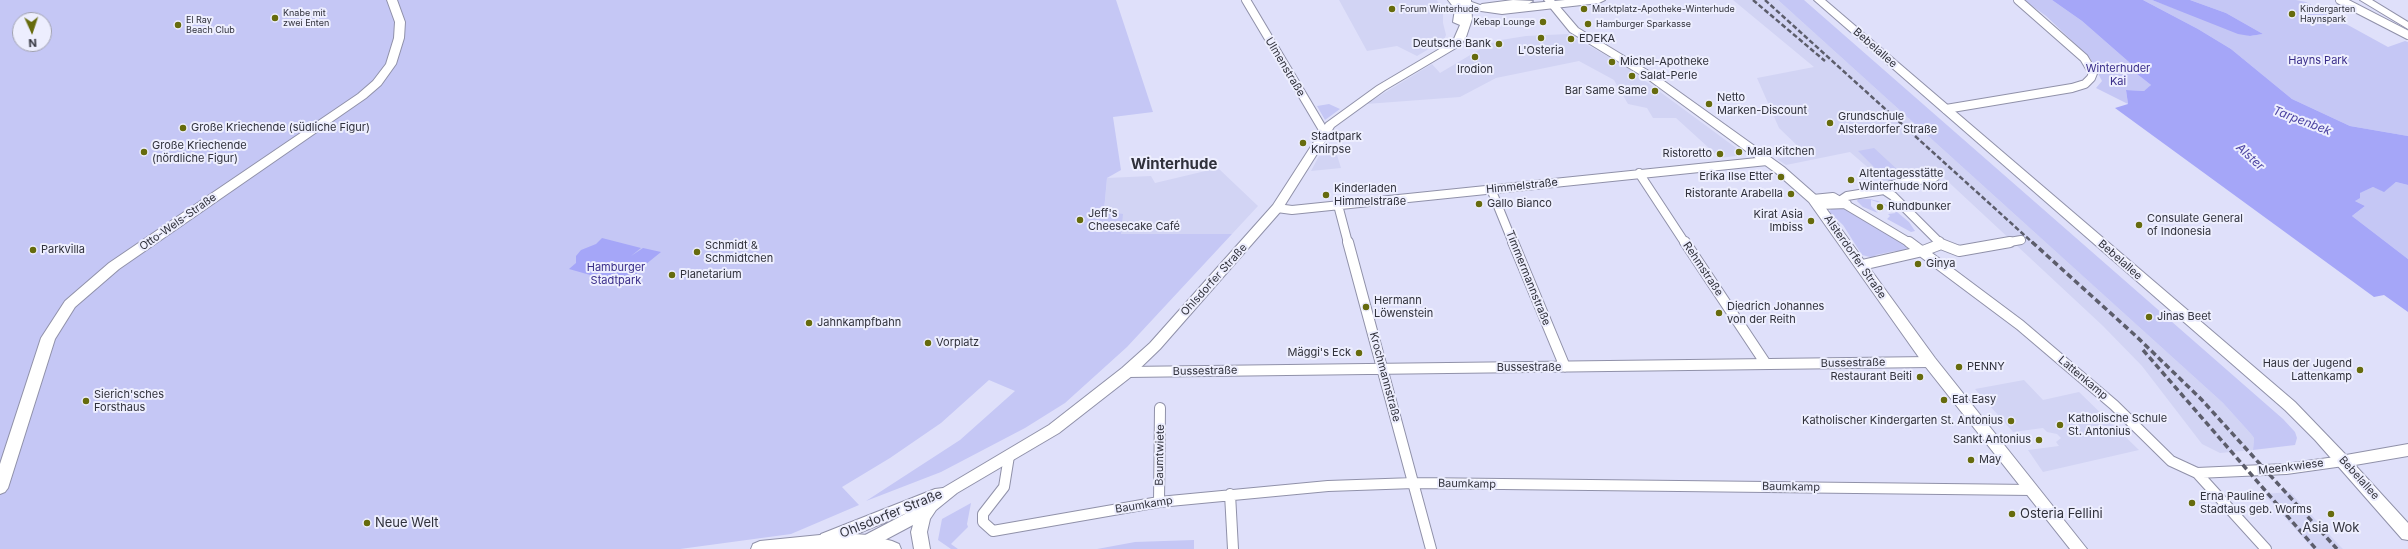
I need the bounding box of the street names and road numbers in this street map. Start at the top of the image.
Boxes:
street label: Bebelallee [1850,25,1900,71]
street label: Ulmenstraße [1262,35,1308,99]
street label: Himmelstraße [1485,176,1559,196]
street label: Otto-Wels-Straße [137,191,219,253]
street label: Alsterdorfer Straße [1821,213,1889,301]
street label: Timmermannstraße [1503,228,1553,328]
street label: Bebelallee [2095,237,2145,283]
street label: Rehmstraße [1680,239,1726,299]
street label: Ohlsdorfer Straße [1178,241,1250,319]
street label: Krochmannstraße [1367,331,1403,423]
street label: Lattenkamp [2056,353,2110,403]
street label: Bussestraße [1821,356,1885,370]
street label: Bussestraße [1497,361,1561,375]
street label: Bussestraße [1173,364,1237,378]
street label: Baumtwiete [1153,424,1167,486]
street label: Bebelallee [2336,454,2382,502]
street label: Meenkwiese [2258,456,2324,478]
street label: Baumkamp [1438,477,1496,491]
street label: Baumkamp [1762,480,1820,494]
street label: Ohlsdorfer Straße [837,486,945,542]
street label: Baumkamp [1114,494,1174,516]

